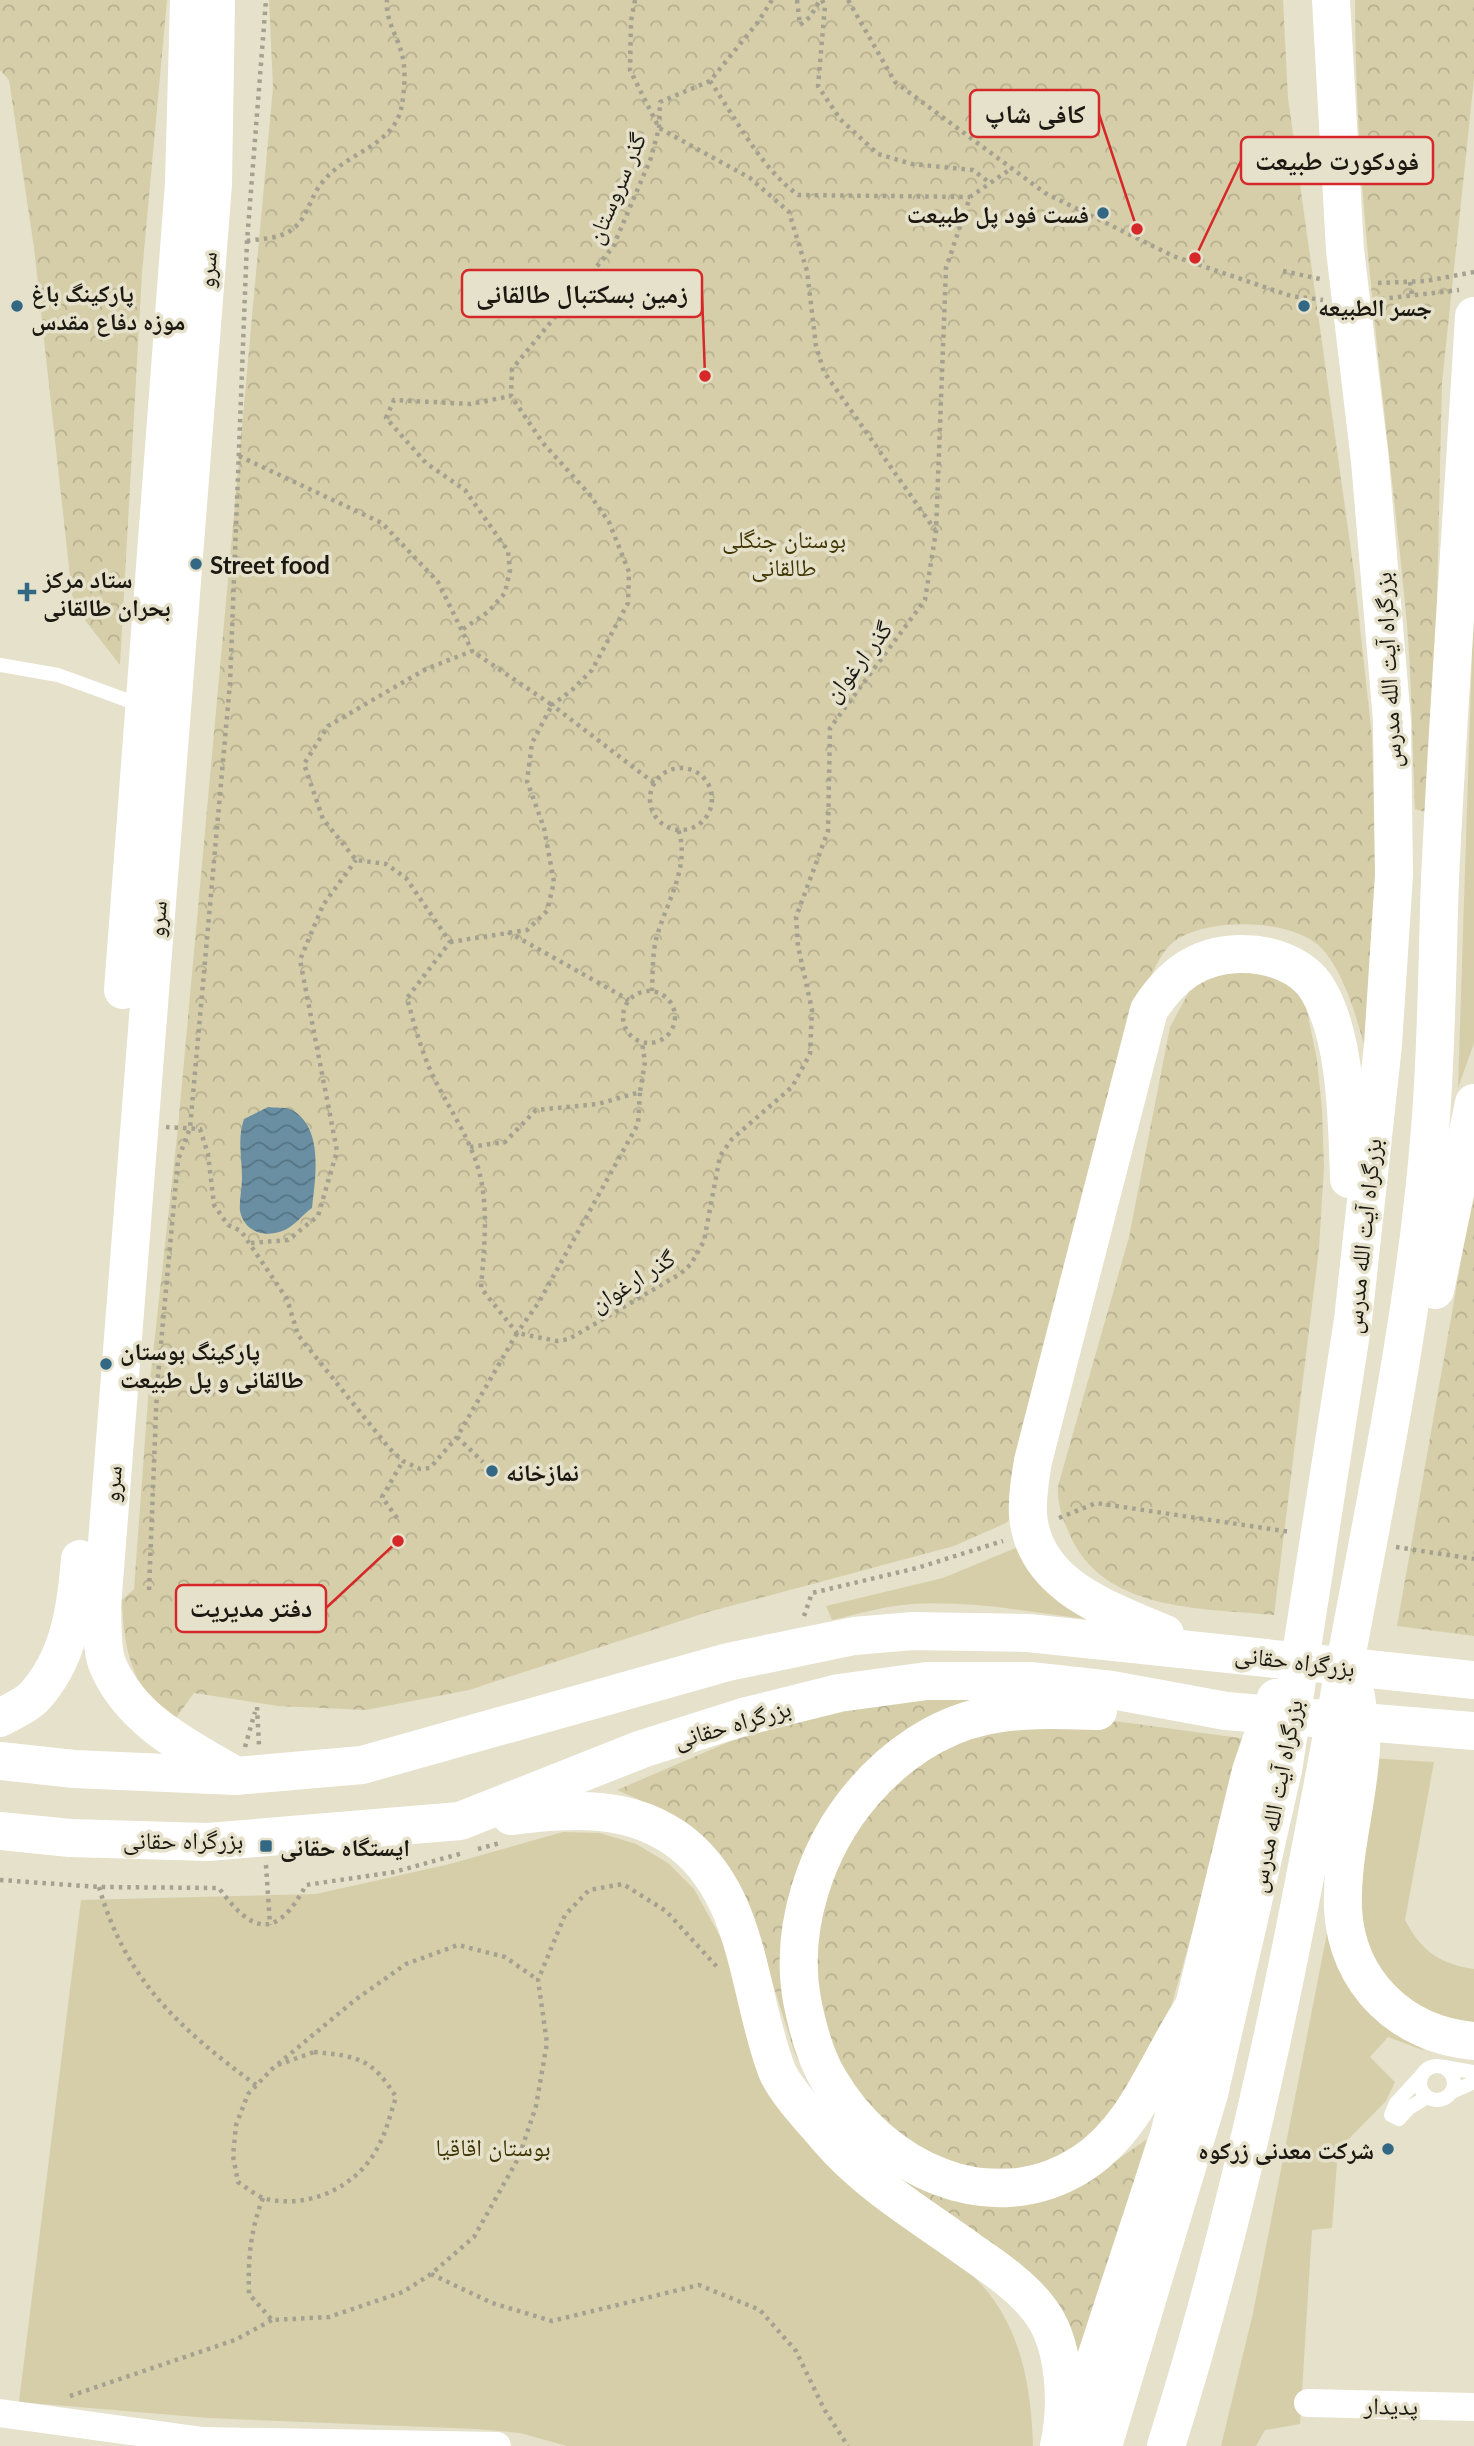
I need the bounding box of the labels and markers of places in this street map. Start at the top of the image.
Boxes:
callout: کافی شاپ [970,90,1099,137]
callout: فودکورت طبیعت [1241,137,1433,184]
place label: فست فود پل طبیعت [907,199,1089,229]
marker: فست فود پل طبیعت [1095,205,1111,221]
callout: زمین بسکتبال طالقانی [462,270,702,317]
place label: پارکینگ باغ موزه دفاع مقدس [31,278,185,337]
place label: جسر الطبيعه [1318,292,1432,321]
marker: پارکینگ باغ موزه دفاع مقدس [9,298,25,314]
marker: جسر الطبيعه [1296,298,1312,314]
place label: Street food [210,550,330,579]
marker: Street food [188,556,204,572]
place label: ستاد مرکز بحران طالقانی [42,564,171,622]
marker: ستاد مرکز بحران طالقانی [17,582,37,602]
place label: پارکینگ بوستان طالقانی و پل طبیعت [120,1336,304,1394]
marker: پارکینگ بوستان طالقانی و پل طبیعت [98,1356,114,1372]
place label: نمازخانه [506,1457,579,1486]
marker: نمازخانه [484,1463,500,1479]
callout: دفتر مدیریت [176,1585,326,1632]
place label: ایستگاه حقانی [280,1832,410,1862]
marker: ایستگاه حقانی [258,1838,274,1854]
place label: شرکت معدنی زرکوه [1198,2135,1374,2165]
marker: شرکت معدنی زرکوه [1380,2141,1396,2157]

